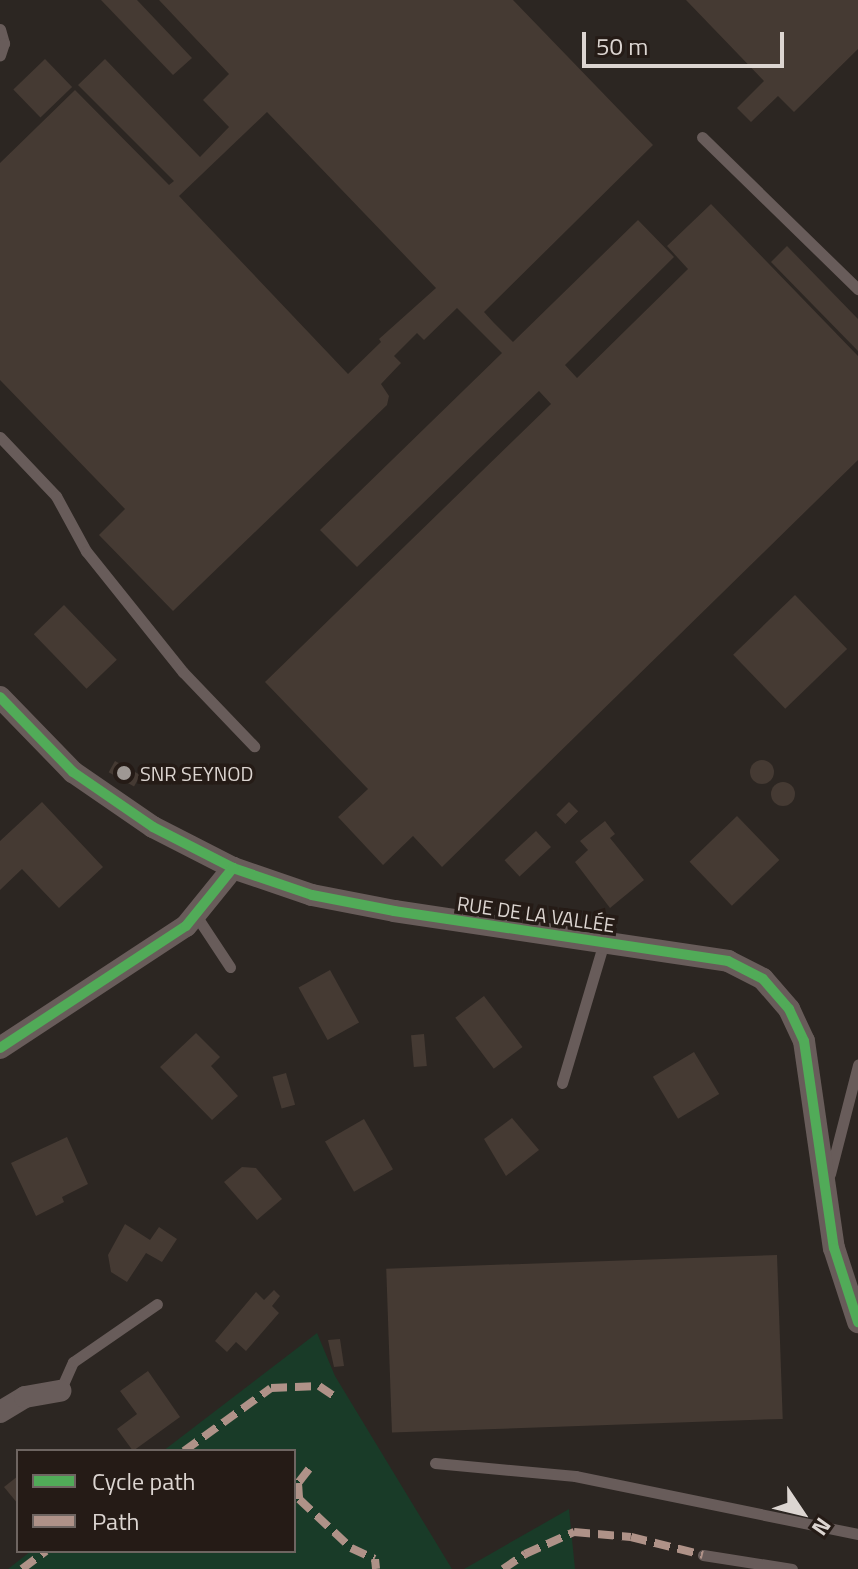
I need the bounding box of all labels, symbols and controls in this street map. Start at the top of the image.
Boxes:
scale bar [586,16,788,66]
text: 50 m [596,28,648,64]
place label: SNR SEYNOD [140,761,253,785]
marker: SNR SEYNOD [115,764,133,782]
street label: RUE DE LA VALLÉE [456,891,616,937]
legend [16,1449,296,1553]
text: Cycle path [92,1463,195,1499]
north arrow [762,1473,842,1553]
text: Path [92,1503,139,1539]
text: N [803,1511,840,1543]

